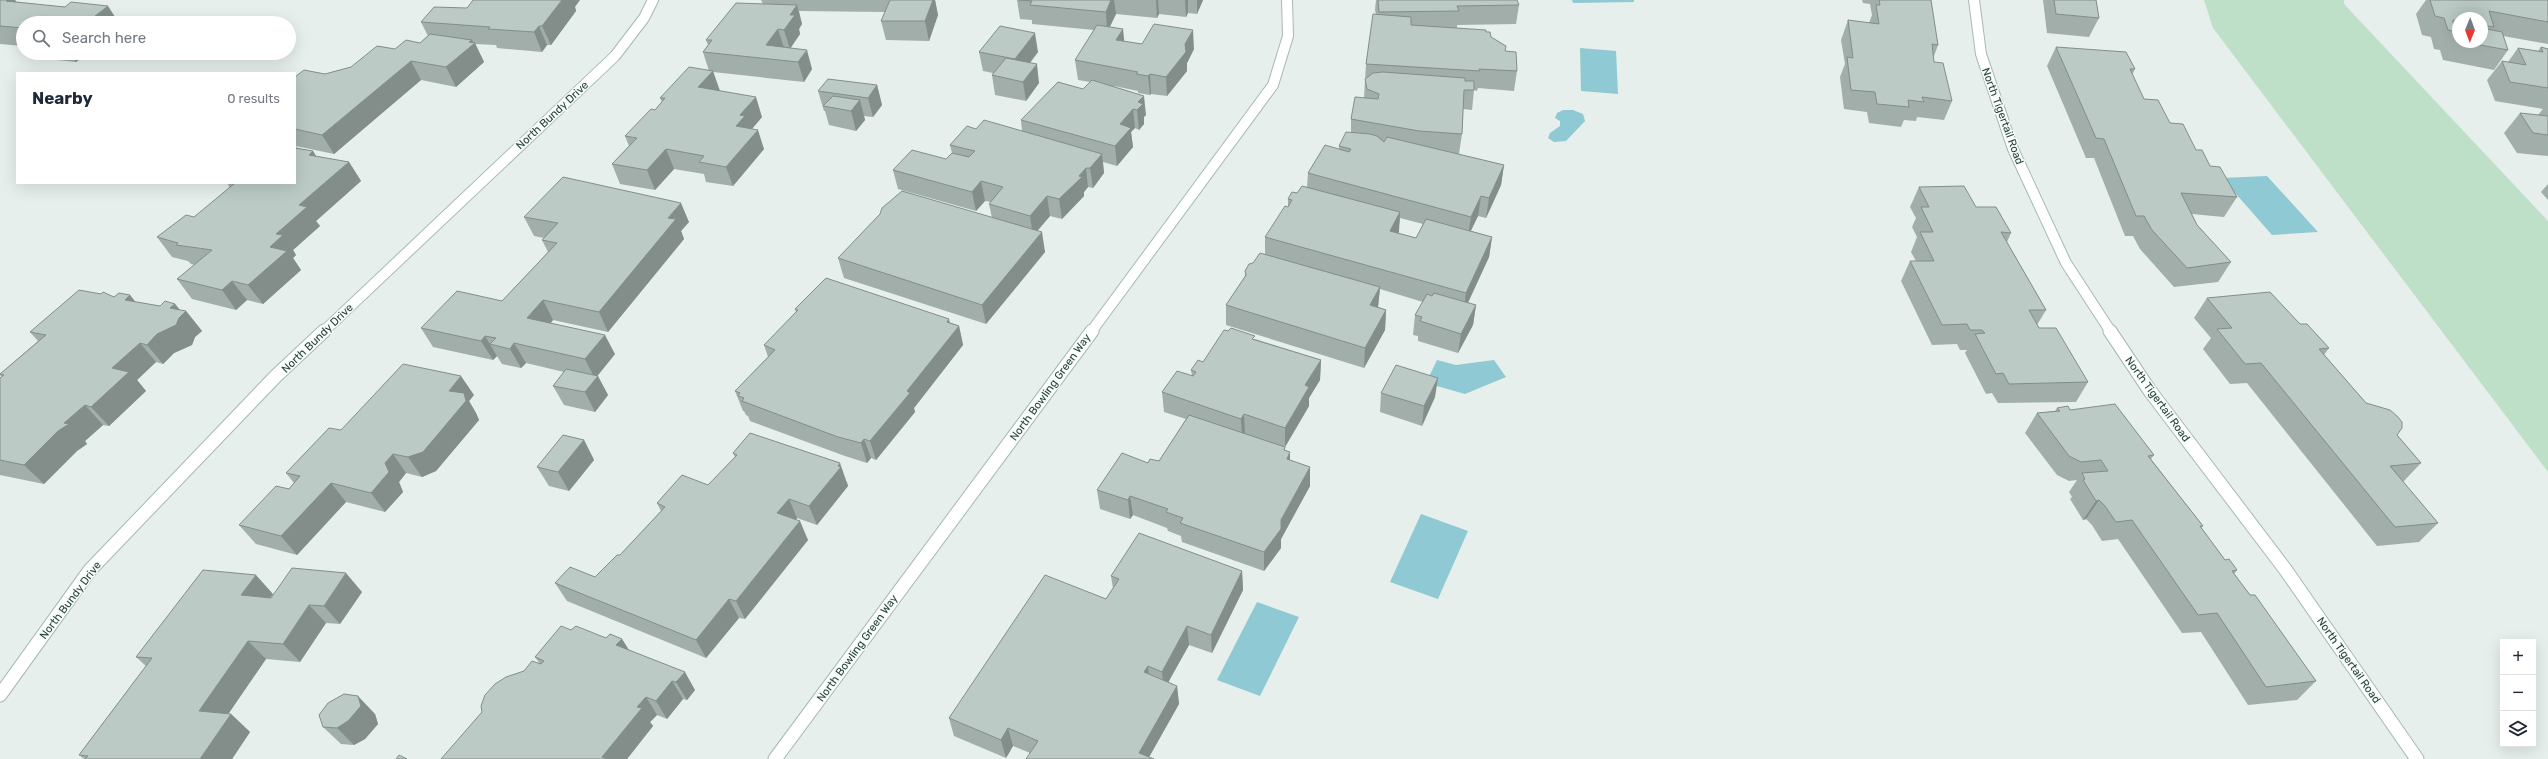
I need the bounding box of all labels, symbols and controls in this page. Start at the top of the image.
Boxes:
north arrow [2452,12,2488,48]
search box [16,16,296,60]
icon: search [30,27,52,49]
text: Search here [62,29,146,47]
street label: North Tigertail Road [1979,66,2026,166]
street label: North Bundy Drive [514,79,591,152]
text: Nearby [32,88,93,108]
text: 0 results [227,91,280,106]
street label: North Bundy Drive [279,301,356,376]
street label: North Bowling Green Way [1007,331,1094,443]
street label: North Tigertail Road [2122,354,2193,444]
street label: North Bundy Drive [37,559,104,642]
street label: North Bowling Green Way [814,592,901,704]
street label: North Tigertail Road [2314,615,2383,706]
map controls [2500,639,2536,747]
button: + [2500,639,2536,675]
button: − [2500,675,2536,711]
button: layers [2500,711,2536,747]

